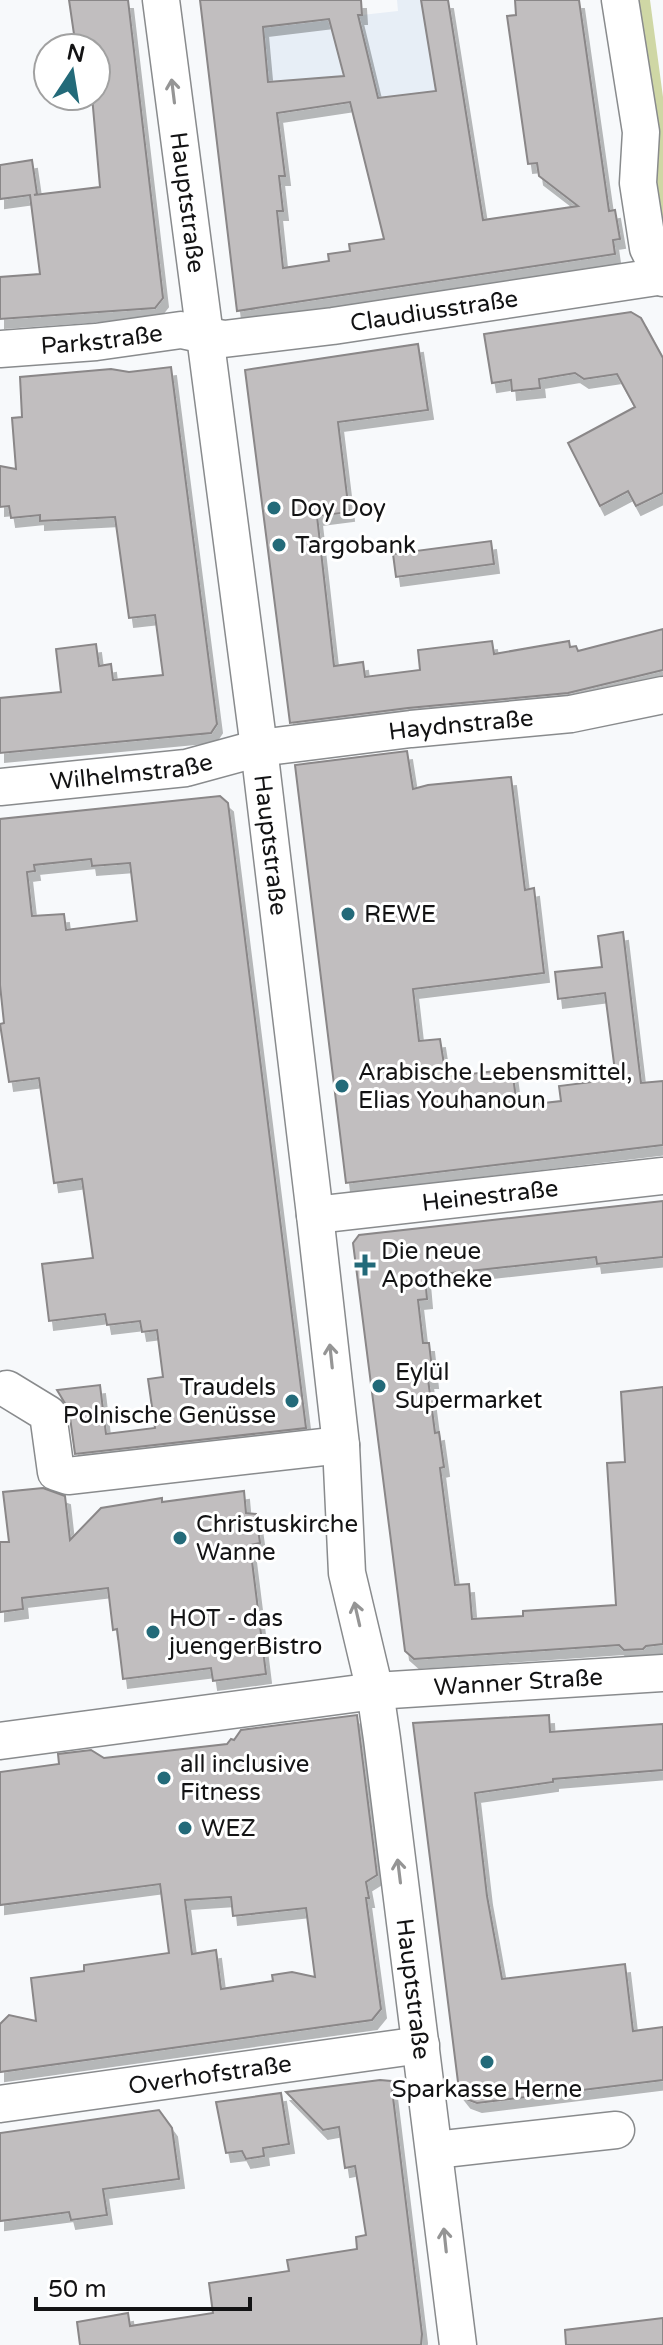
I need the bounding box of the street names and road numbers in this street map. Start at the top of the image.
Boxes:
street label: Hauptstraße [163,130,211,275]
street label: Claudiusstraße [348,284,520,338]
street label: Parkstraße [40,319,165,361]
street label: Haydnstraße [387,704,535,747]
street label: Wilhelmstraße [48,747,216,797]
street label: Hauptstraße [247,773,293,917]
street label: Heinestraße [420,1174,560,1218]
street label: Wanner Straße [433,1663,604,1702]
street label: Hauptstraße [390,1917,436,2061]
street label: Overhofstraße [126,2049,294,2101]

